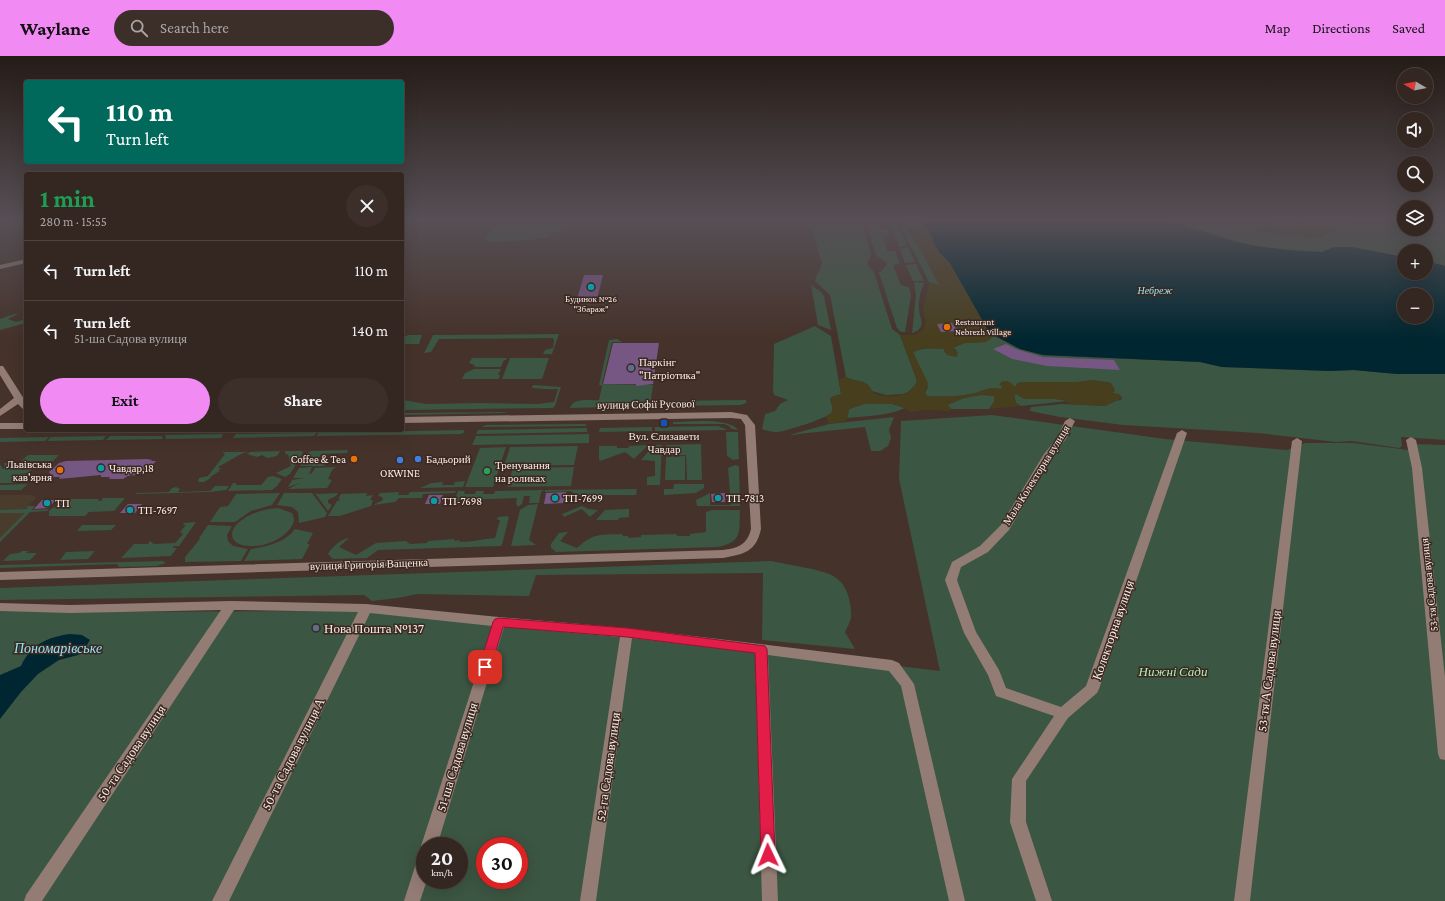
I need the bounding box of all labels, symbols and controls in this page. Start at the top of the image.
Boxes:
search box [114,10,394,46]
icon: search [128,17,150,39]
text: Waylane [20,18,90,39]
text: Search here [160,20,229,36]
text: Map [1265,20,1290,36]
text: Directions [1312,20,1370,36]
text: Saved [1392,20,1425,36]
north arrow [1397,68,1433,104]
map controls [1397,68,1433,324]
icon: left [40,96,92,148]
text: 110 m [106,96,173,127]
button: sound [1397,112,1433,148]
text: Turn left [106,129,169,149]
button: search [1397,156,1433,192]
text: 1 min [40,185,95,212]
button: close [346,185,388,227]
button: layers [1397,200,1433,236]
text: 280 m · 15:55 [40,214,107,229]
button: + [1397,244,1433,280]
icon: left [40,260,62,282]
text: Turn left [74,263,130,279]
text: 110 m [355,263,388,279]
marker: Будинок №26 "Збараж" [586,282,596,292]
water label: Небреж [1136,285,1173,296]
button: − [1397,288,1433,324]
place label: Будинок №26 "Збараж" [565,294,617,314]
text: Turn left [74,315,130,331]
place label: Restaurant Nebrezh Village [955,317,1011,337]
icon: left [40,320,62,342]
marker: Restaurant Nebrezh Village [942,322,952,332]
text: 140 m [352,323,388,339]
text: 51-ша Садова вулиця [74,331,187,346]
place label: Паркінг "Патріотика" [639,356,700,381]
marker: Паркінг "Патріотика" [626,363,636,373]
button: Exit [40,378,210,424]
button: Share [218,378,388,424]
street label: вулиця Софії Русової [597,397,696,411]
marker: Вул. Єлизавети Чавдар [659,418,669,428]
street label: Мала Колекторна вулиця [1000,423,1072,527]
place label: Вул. Єлизавети Чавдар [629,430,700,455]
place label: Coffee & Tea [291,453,346,465]
place label: Бадьорий [426,453,471,465]
marker: Coffee & Tea [349,454,359,464]
marker: Бадьорий [413,454,423,464]
marker: OKWINE [395,455,405,465]
place label: Львівська кав'ярня [6,458,52,483]
place label: Тренування на роликах [495,459,550,484]
place label: Чавдар,18 [109,462,154,475]
marker: Чавдар,18 [96,463,106,473]
marker: Львівська кав'ярня [55,465,65,475]
marker: Тренування на роликах [482,466,492,476]
place label: OKWINE [380,467,420,479]
place label: ТП-7699 [563,492,603,504]
place label: ТП-7813 [726,492,764,504]
marker: ТП-7699 [550,493,560,503]
marker: ТП-7813 [713,493,723,503]
place label: ТП-7698 [442,495,482,507]
marker: ТП-7698 [429,496,439,506]
place label: ТП [55,497,70,509]
marker: ТП [42,498,52,508]
place label: ТП-7697 [138,504,177,516]
marker: ТП-7697 [125,505,135,515]
street label: 53-тя Садова вулиця [1418,538,1440,632]
street label: вулиця Григорія Ващенка [310,556,428,572]
street label: Колекторна вулиця [1089,578,1137,682]
street label: 53-тя А Садова вулиця [1254,609,1284,733]
place label: Нова Пошта №137 [324,621,424,636]
marker: Нова Пошта №137 [311,623,321,633]
water label: Пономарівське [13,640,102,656]
pin [468,650,502,684]
icon: arrive [474,656,496,678]
park label: Нижні Сади [1138,664,1208,679]
street label: 50-та Садова вулиця А [258,695,328,813]
street label: 51-ша Садова вулиця [433,701,481,813]
street label: 50-та Садова вулиця [93,702,169,804]
street label: 52-га Садова вулиця [593,711,623,823]
position arrow [747,834,789,876]
speed limit sign: 30 [476,837,528,889]
text: 20 [431,847,453,869]
text: km/h [431,867,453,878]

